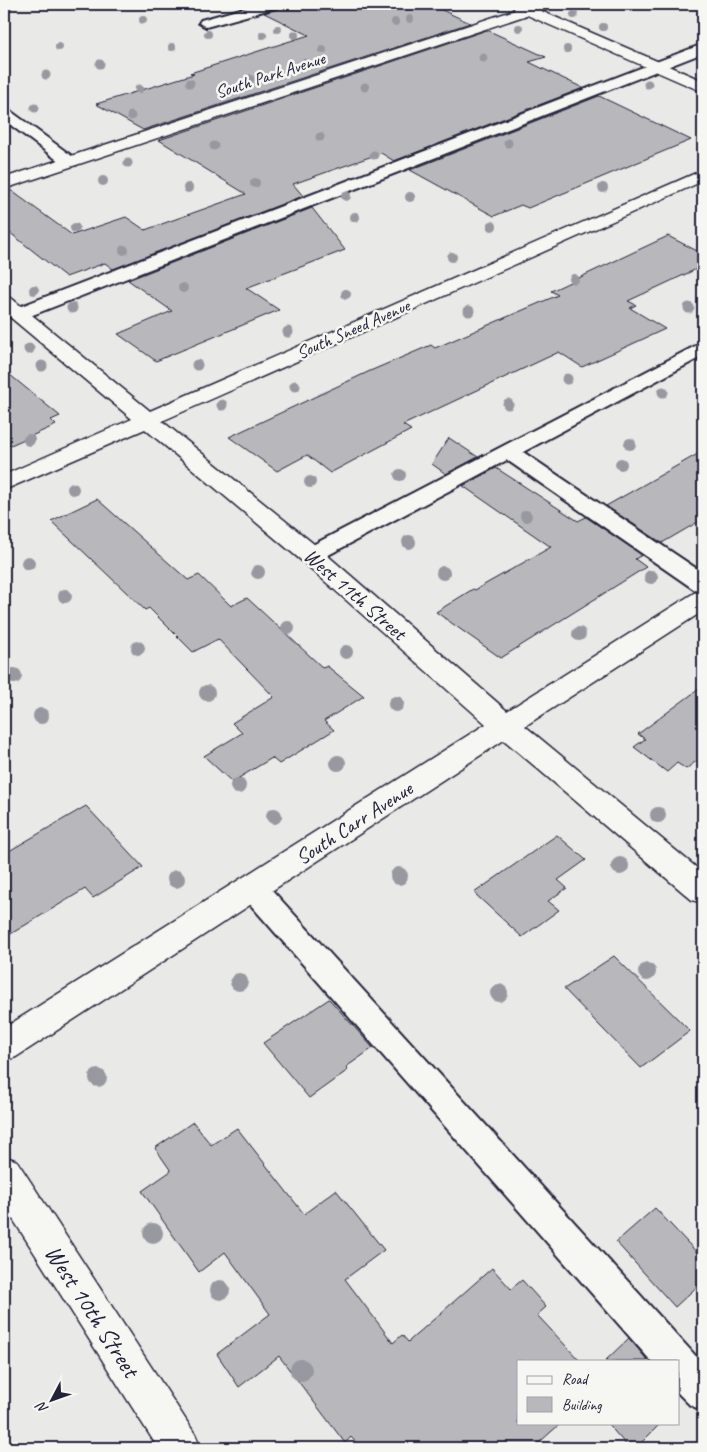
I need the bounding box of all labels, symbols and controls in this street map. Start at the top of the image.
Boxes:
street label: South Park Avenue [212,47,329,103]
street label: South Sneed Avenue [293,294,414,364]
street label: West 11th Street [298,542,413,647]
street label: South Carr Avenue [291,775,418,870]
street label: West 10th Street [37,1239,148,1385]
legend [517,1360,680,1424]
text: Road [562,1370,589,1389]
north arrow [28,1374,78,1424]
text: Building [562,1396,602,1415]
text: N [32,1398,52,1417]

